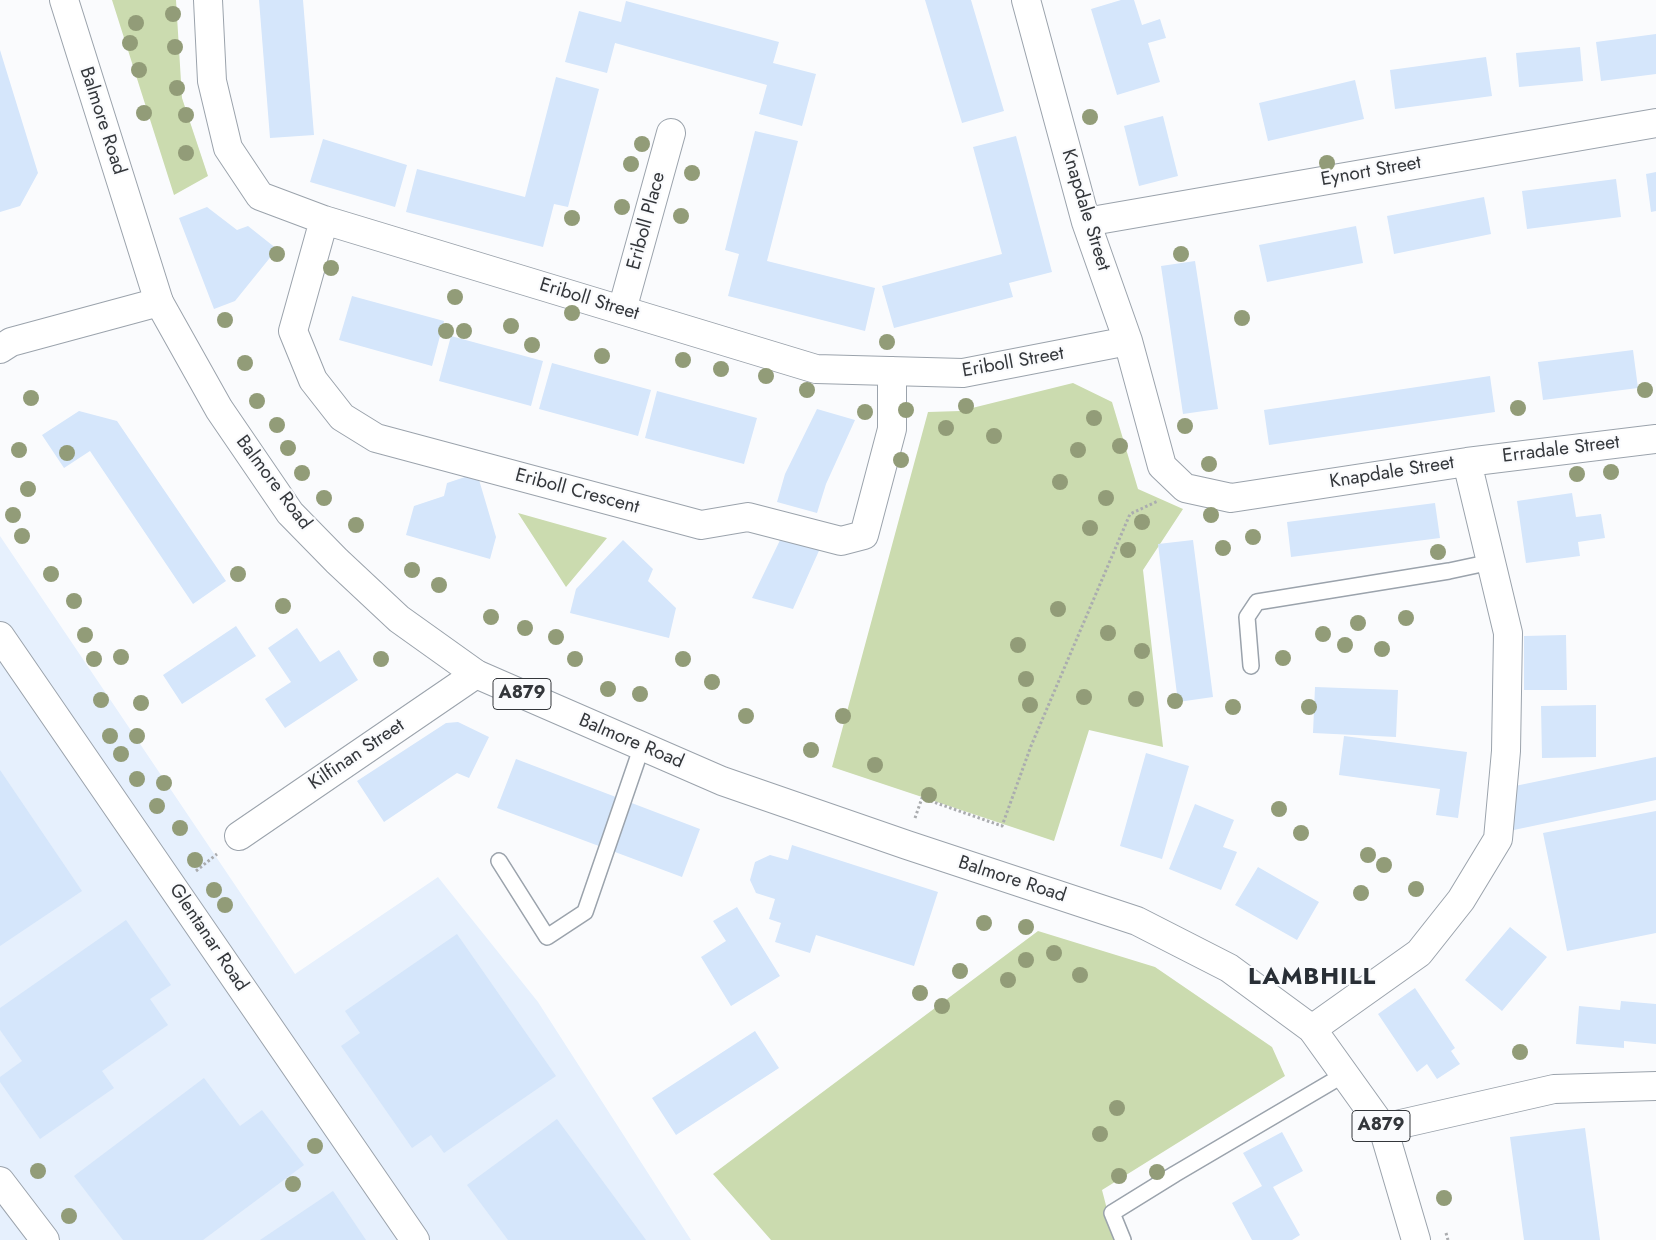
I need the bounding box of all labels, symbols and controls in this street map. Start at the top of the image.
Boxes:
street label: Balmore Road [74,64,130,178]
street label: Knapdale Street [1056,146,1114,274]
street label: Eynort Street [1319,152,1423,192]
street label: Eriboll Place [623,170,671,272]
street label: Eriboll Street [536,274,642,326]
street label: Eriboll Street [960,343,1066,383]
street label: Balmore Road [230,431,316,535]
street label: Erradale Street [1501,432,1621,468]
street label: Knapdale Street [1328,452,1456,494]
street label: Eriboll Crescent [512,464,642,520]
road number: A879 [493,679,551,710]
street label: Balmore Road [575,710,687,774]
street label: Kilfinan Street [305,715,409,795]
street label: Balmore Road [955,852,1069,908]
street label: Glentanar Road [164,880,252,996]
district label: LAMBHILL [1247,964,1377,992]
road number: A879 [1352,1110,1410,1142]

